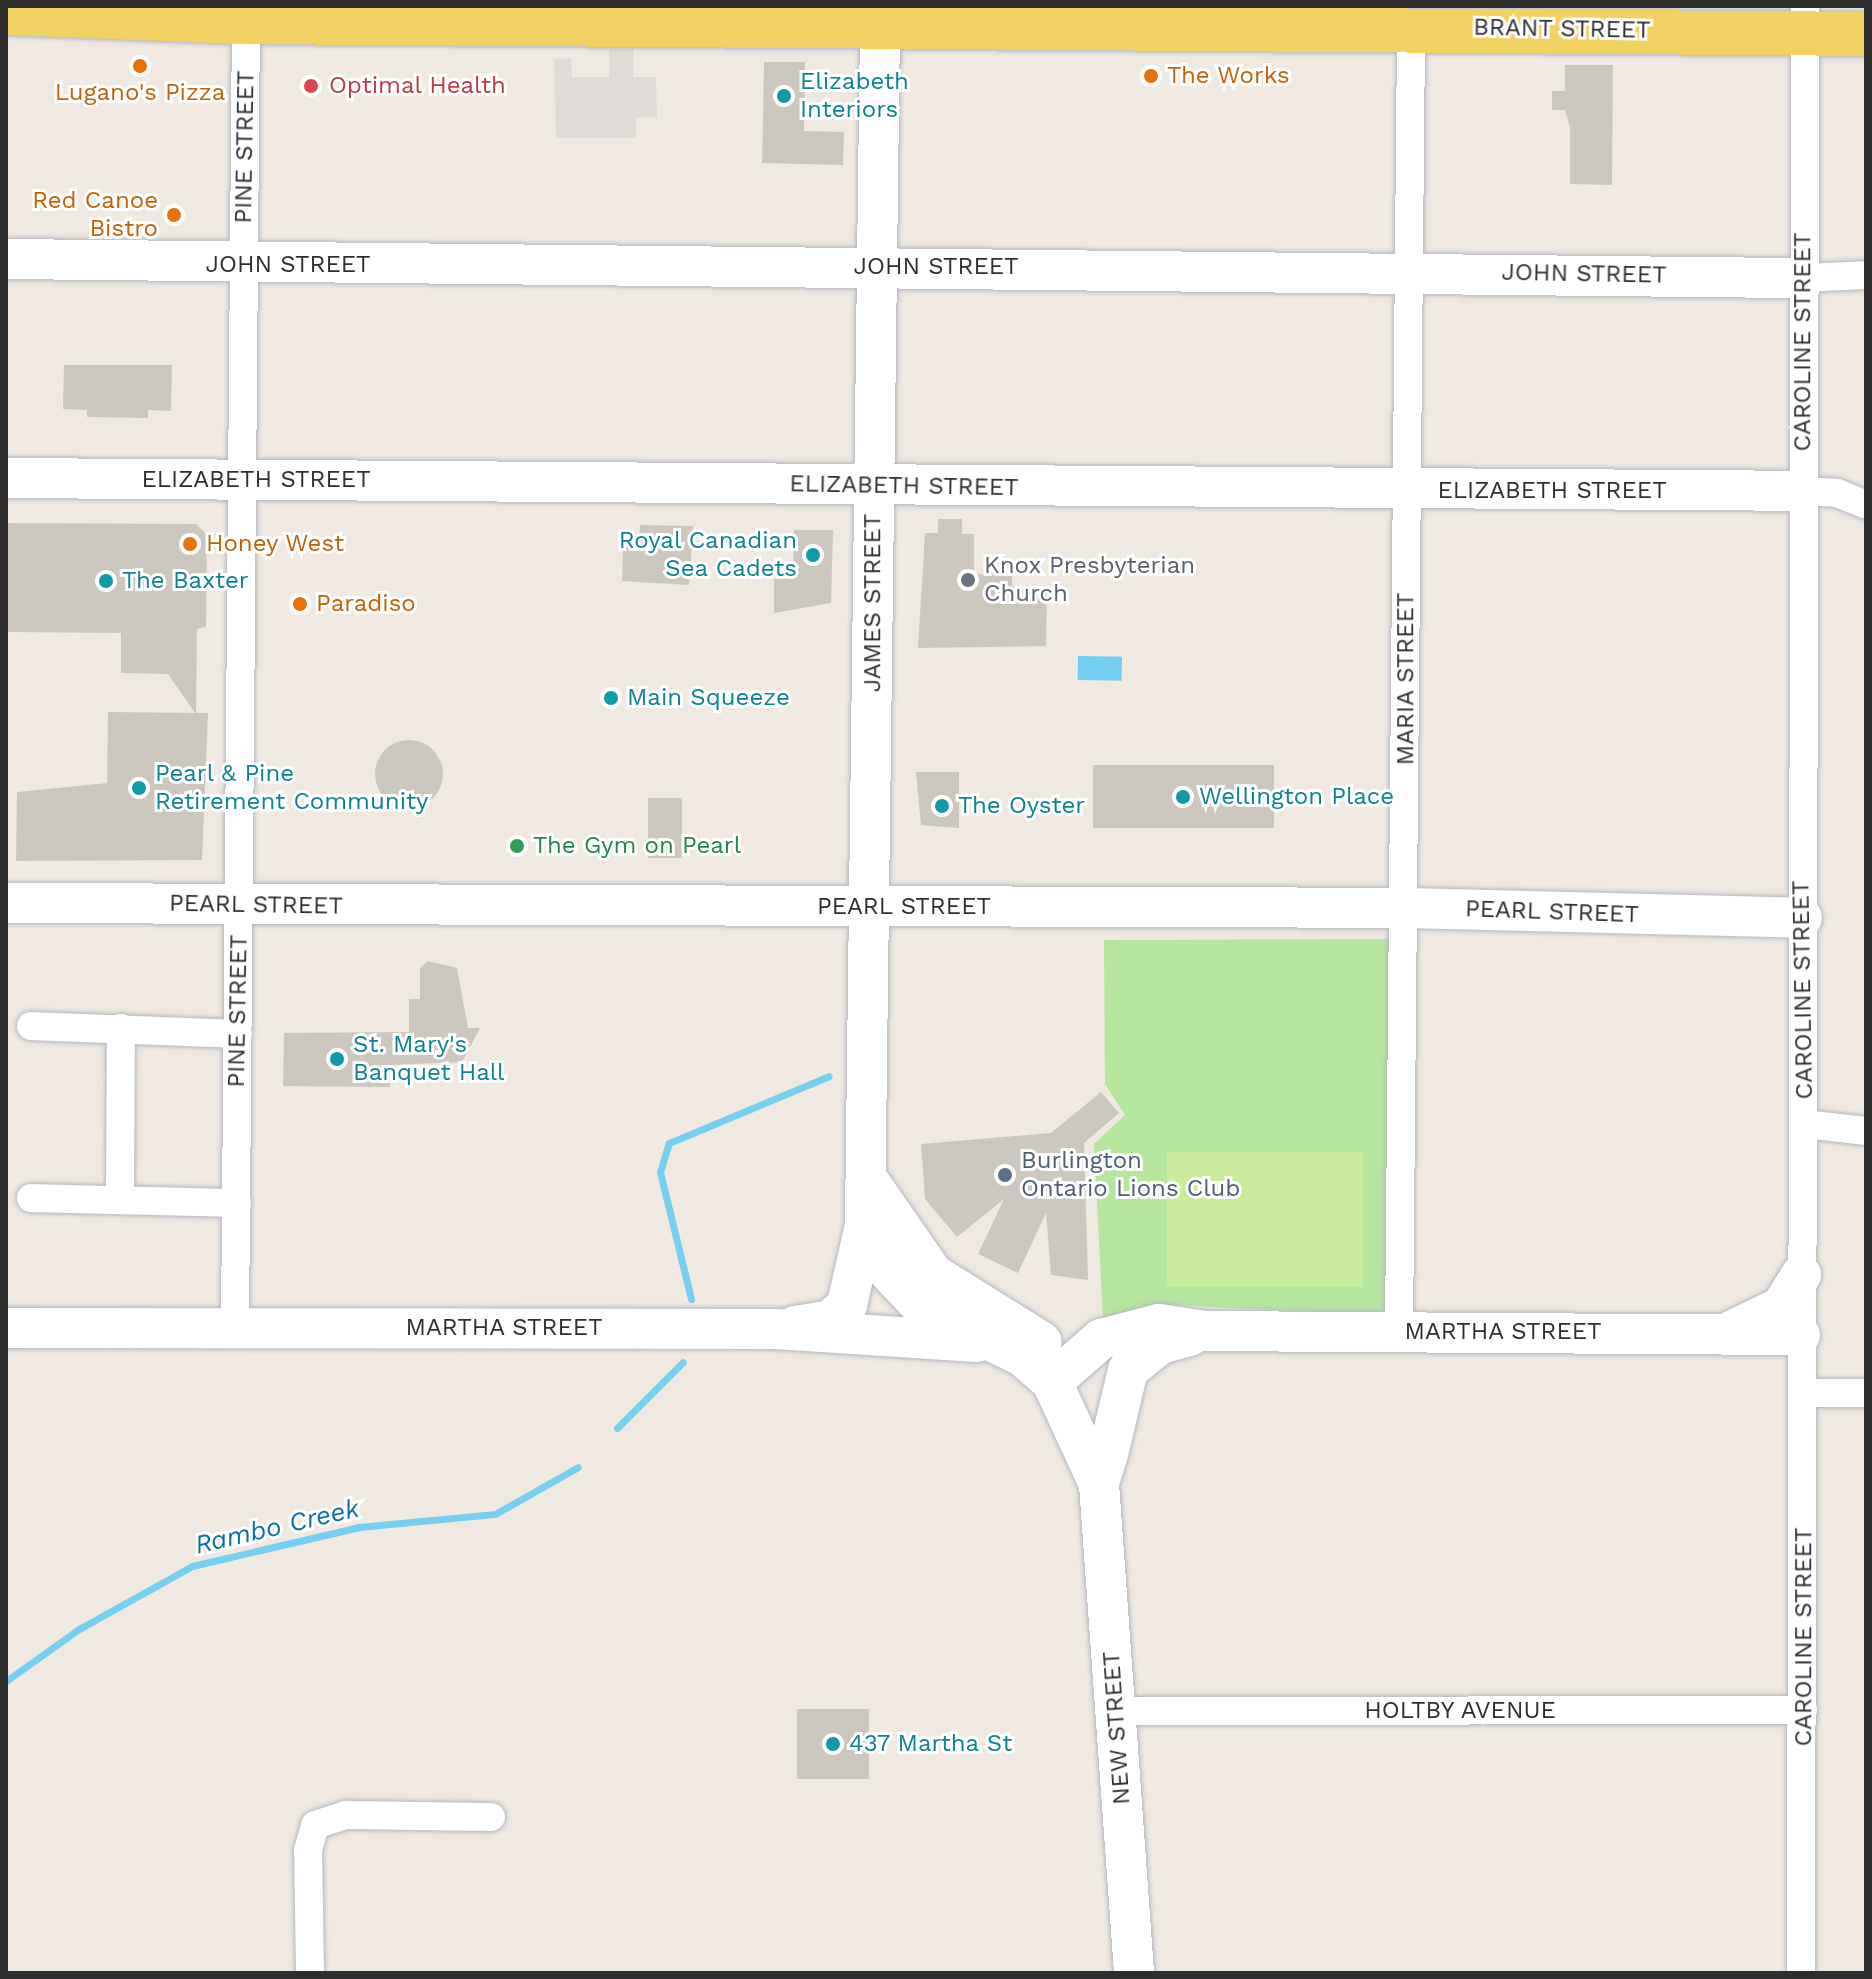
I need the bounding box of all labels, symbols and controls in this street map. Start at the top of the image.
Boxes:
street label: BRANT STREET [1473,13,1651,45]
marker: Lugano's Pizza [131,57,149,75]
place label: The Works [1167,62,1290,90]
marker: The Works [1142,67,1160,85]
place label: Elizabeth Interiors [800,68,909,124]
street label: PINE STREET [229,70,261,224]
place label: Optimal Health [329,72,507,100]
marker: Optimal Health [300,75,322,97]
place label: Lugano's Pizza [55,79,225,107]
marker: Elizabeth Interiors [775,87,793,105]
place label: Red Canoe Bistro [32,187,158,243]
marker: Red Canoe Bistro [165,206,183,224]
street label: CAROLINE STREET [1789,233,1817,451]
street label: JOHN STREET [205,251,371,279]
street label: JOHN STREET [853,253,1019,281]
street label: JOHN STREET [1501,258,1667,290]
street label: ELIZABETH STREET [141,466,371,494]
street label: ELIZABETH STREET [789,470,1019,502]
street label: ELIZABETH STREET [1437,477,1667,505]
street label: JAMES STREET [859,514,887,692]
place label: Royal Canadian Sea Cadets [618,527,797,583]
place label: Honey West [206,530,345,558]
marker: Honey West [181,535,199,553]
marker: Royal Canadian Sea Cadets [804,546,822,564]
place label: Knox Presbyterian Church [984,552,1196,608]
place label: The Baxter [122,567,249,595]
marker: Knox Presbyterian Church [959,571,977,589]
marker: The Baxter [97,572,115,590]
place label: Paradiso [316,590,416,618]
street label: MARIA STREET [1392,592,1420,766]
marker: Paradiso [291,595,309,613]
place label: Main Squeeze [627,684,790,712]
marker: Main Squeeze [602,689,620,707]
place label: Pearl & Pine Retirement Community [155,760,428,816]
marker: Pearl & Pine Retirement Community [130,779,148,797]
place label: Wellington Place [1199,783,1394,811]
marker: Wellington Place [1174,788,1192,806]
place label: The Oyster [958,792,1085,820]
marker: The Oyster [933,797,951,815]
place label: The Gym on Pearl [533,832,741,860]
marker: The Gym on Pearl [508,837,526,855]
street label: CAROLINE STREET [1787,880,1819,1100]
street label: PEARL STREET [168,889,344,921]
street label: PEARL STREET [817,893,991,921]
street label: PEARL STREET [1464,895,1640,929]
street label: PINE STREET [222,934,254,1088]
place label: St. Mary's Banquet Hall [353,1031,504,1087]
marker: St. Mary's Banquet Hall [328,1050,346,1068]
place label: Burlington Ontario Lions Club [1021,1147,1240,1203]
marker: Burlington Ontario Lions Club [996,1166,1014,1184]
street label: MARTHA STREET [405,1314,603,1342]
street label: MARTHA STREET [1404,1318,1602,1346]
water label: Rambo Creek [192,1493,362,1561]
street label: CAROLINE STREET [1790,1528,1818,1746]
street label: NEW STREET [1097,1650,1137,1806]
street label: HOLTBY AVENUE [1363,1697,1557,1725]
place label: 437 Martha St [849,1730,1013,1758]
marker: 437 Martha St [824,1735,842,1753]

